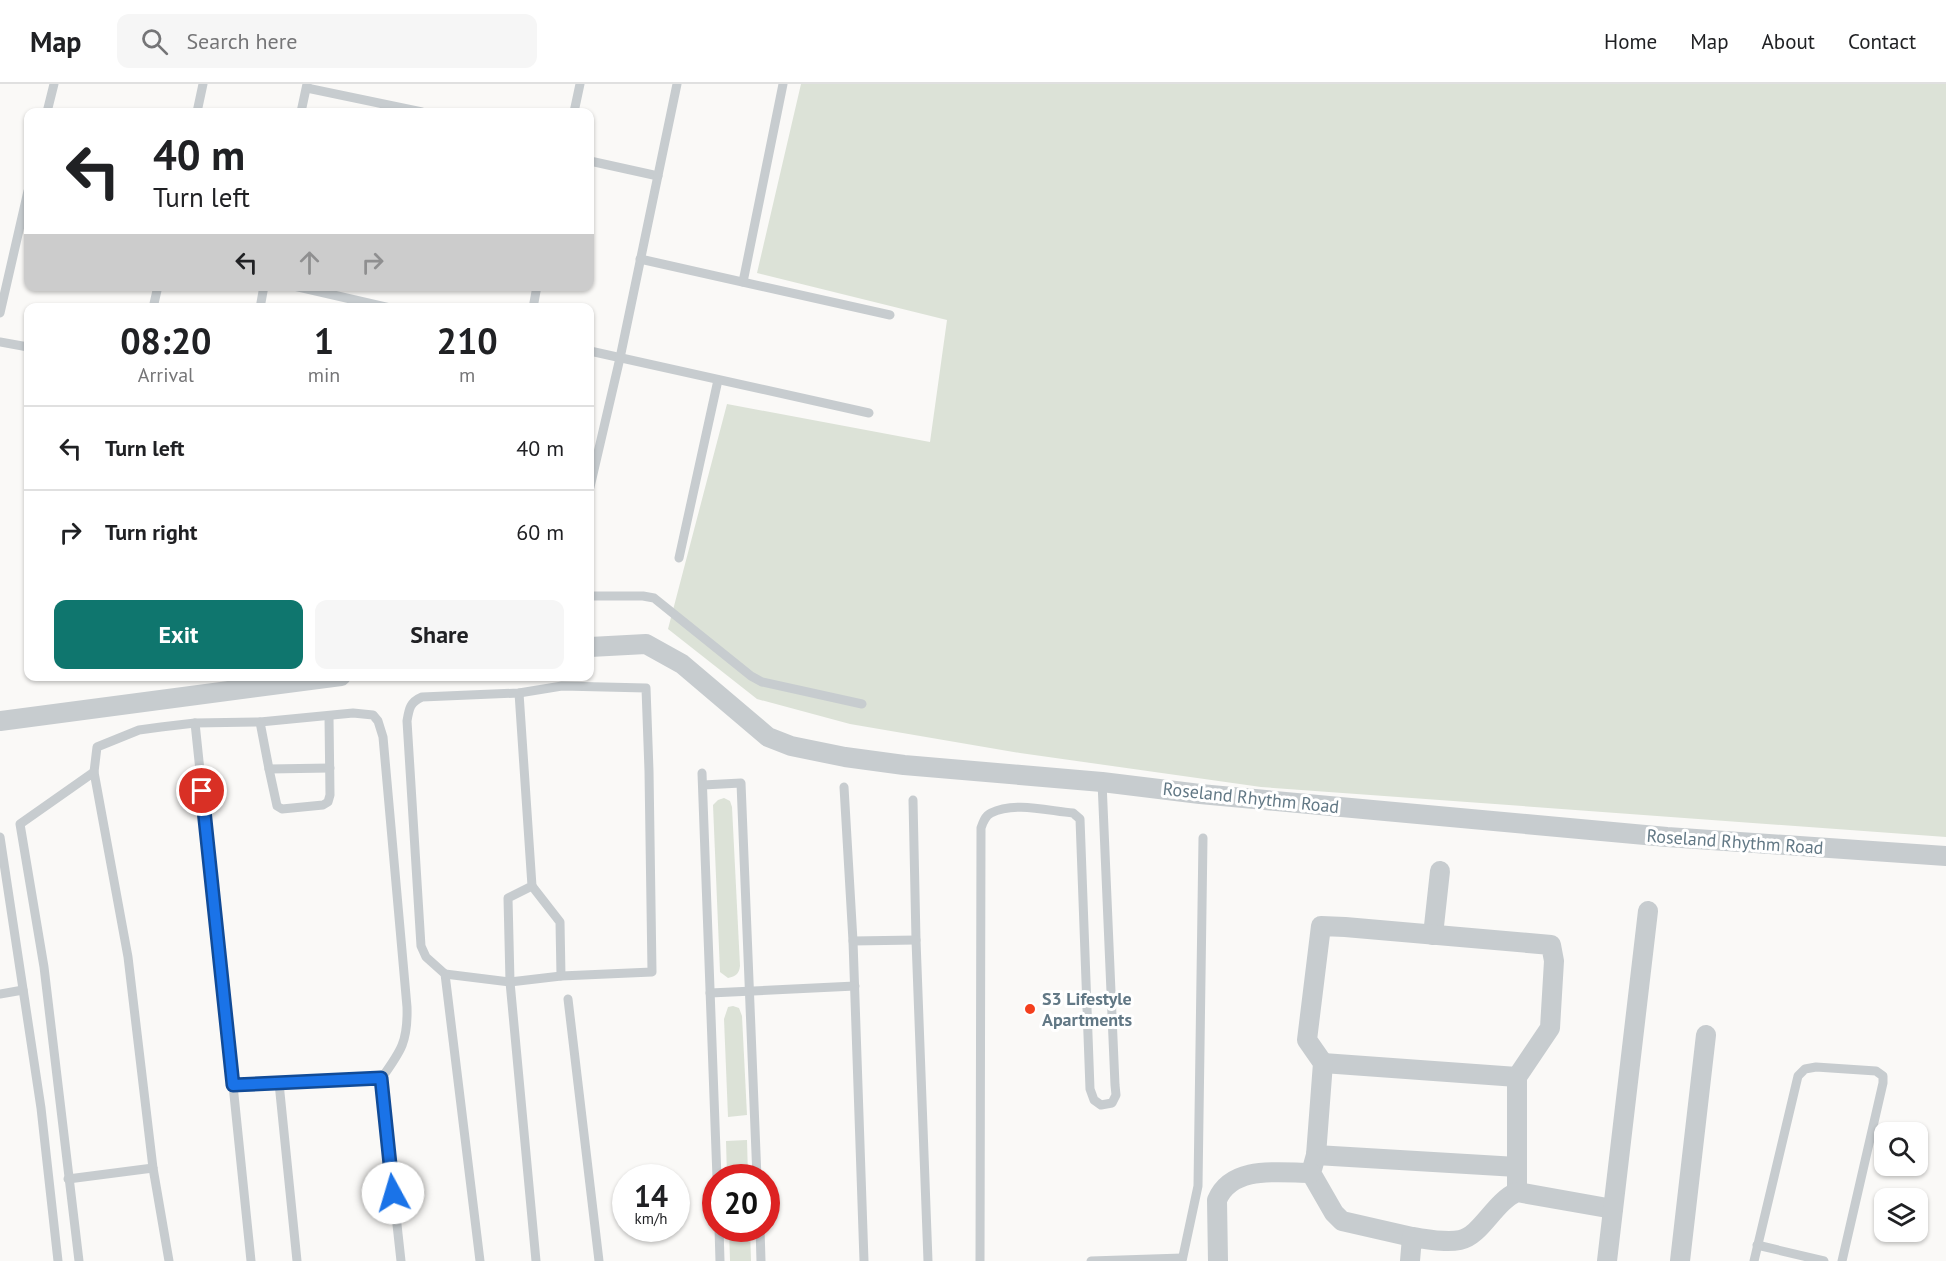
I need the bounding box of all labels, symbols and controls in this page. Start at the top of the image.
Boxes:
search box [117,14,537,68]
text: Map [30,23,81,60]
icon: search [138,25,171,58]
text: Search here [186,27,297,55]
text: Home [1604,28,1657,55]
text: Map [1690,28,1729,55]
text: About [1762,28,1815,55]
text: Contact [1848,28,1916,55]
text: 40 m [153,127,245,182]
icon: left [54,132,132,210]
text: Turn left [153,180,250,214]
icon: left [230,246,263,279]
icon: ahead [293,246,326,279]
icon: right [356,246,389,279]
text: 08:20 [120,317,212,364]
text: 1 [314,317,334,364]
text: 210 [437,317,498,364]
text: Arrival [138,362,194,388]
text: min [308,362,340,388]
text: m [459,362,475,388]
icon: left [54,432,87,465]
text: Turn left [105,434,185,462]
text: 40 m [516,434,564,462]
icon: right [54,516,87,549]
text: Turn right [105,518,197,546]
text: 60 m [516,518,564,546]
button: Exit [54,600,303,669]
button: Share [315,600,564,669]
pin [176,765,227,816]
icon: arrive [185,774,218,807]
street label: Roseland Rhythm Road [1162,777,1340,818]
street label: Roseland Rhythm Road [1646,824,1824,859]
place label: S3 Lifestyle Apartments [1042,987,1132,1031]
marker: S3 Lifestyle Apartments [1023,1002,1037,1016]
map controls [1874,1122,1928,1242]
button: search [1874,1122,1928,1176]
position arrow [361,1161,425,1225]
speed limit sign: 20 [702,1164,780,1242]
text: 14 [634,1176,668,1215]
button: layers [1874,1188,1928,1242]
text: km/h [635,1209,667,1228]

